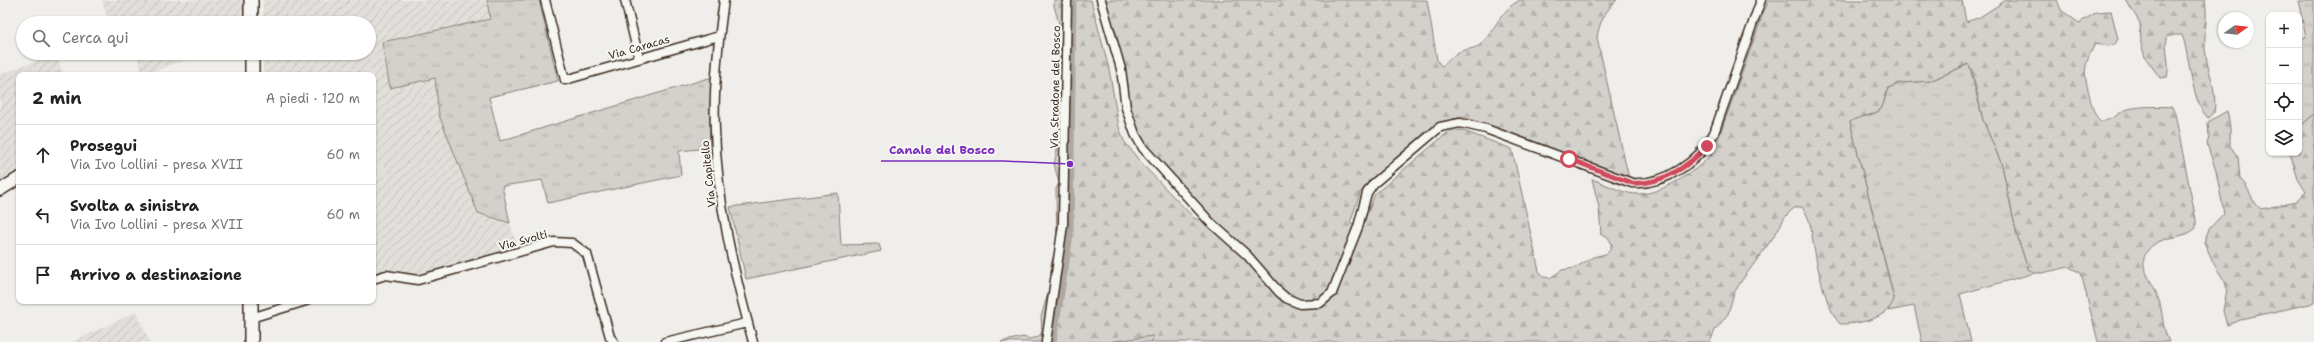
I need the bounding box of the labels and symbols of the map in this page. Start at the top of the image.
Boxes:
north arrow [2218,12,2254,48]
street label: Via Stradone del Bosco [1047,25,1064,149]
street label: Via Caracas [607,32,672,63]
callout: Canale del Bosco [881,137,1003,161]
route end [1698,137,1716,155]
street label: Via Capitello [697,139,719,208]
text: Canale del Bosco [889,142,995,158]
route start [1560,150,1578,168]
street label: Via Svolti [497,227,549,254]

